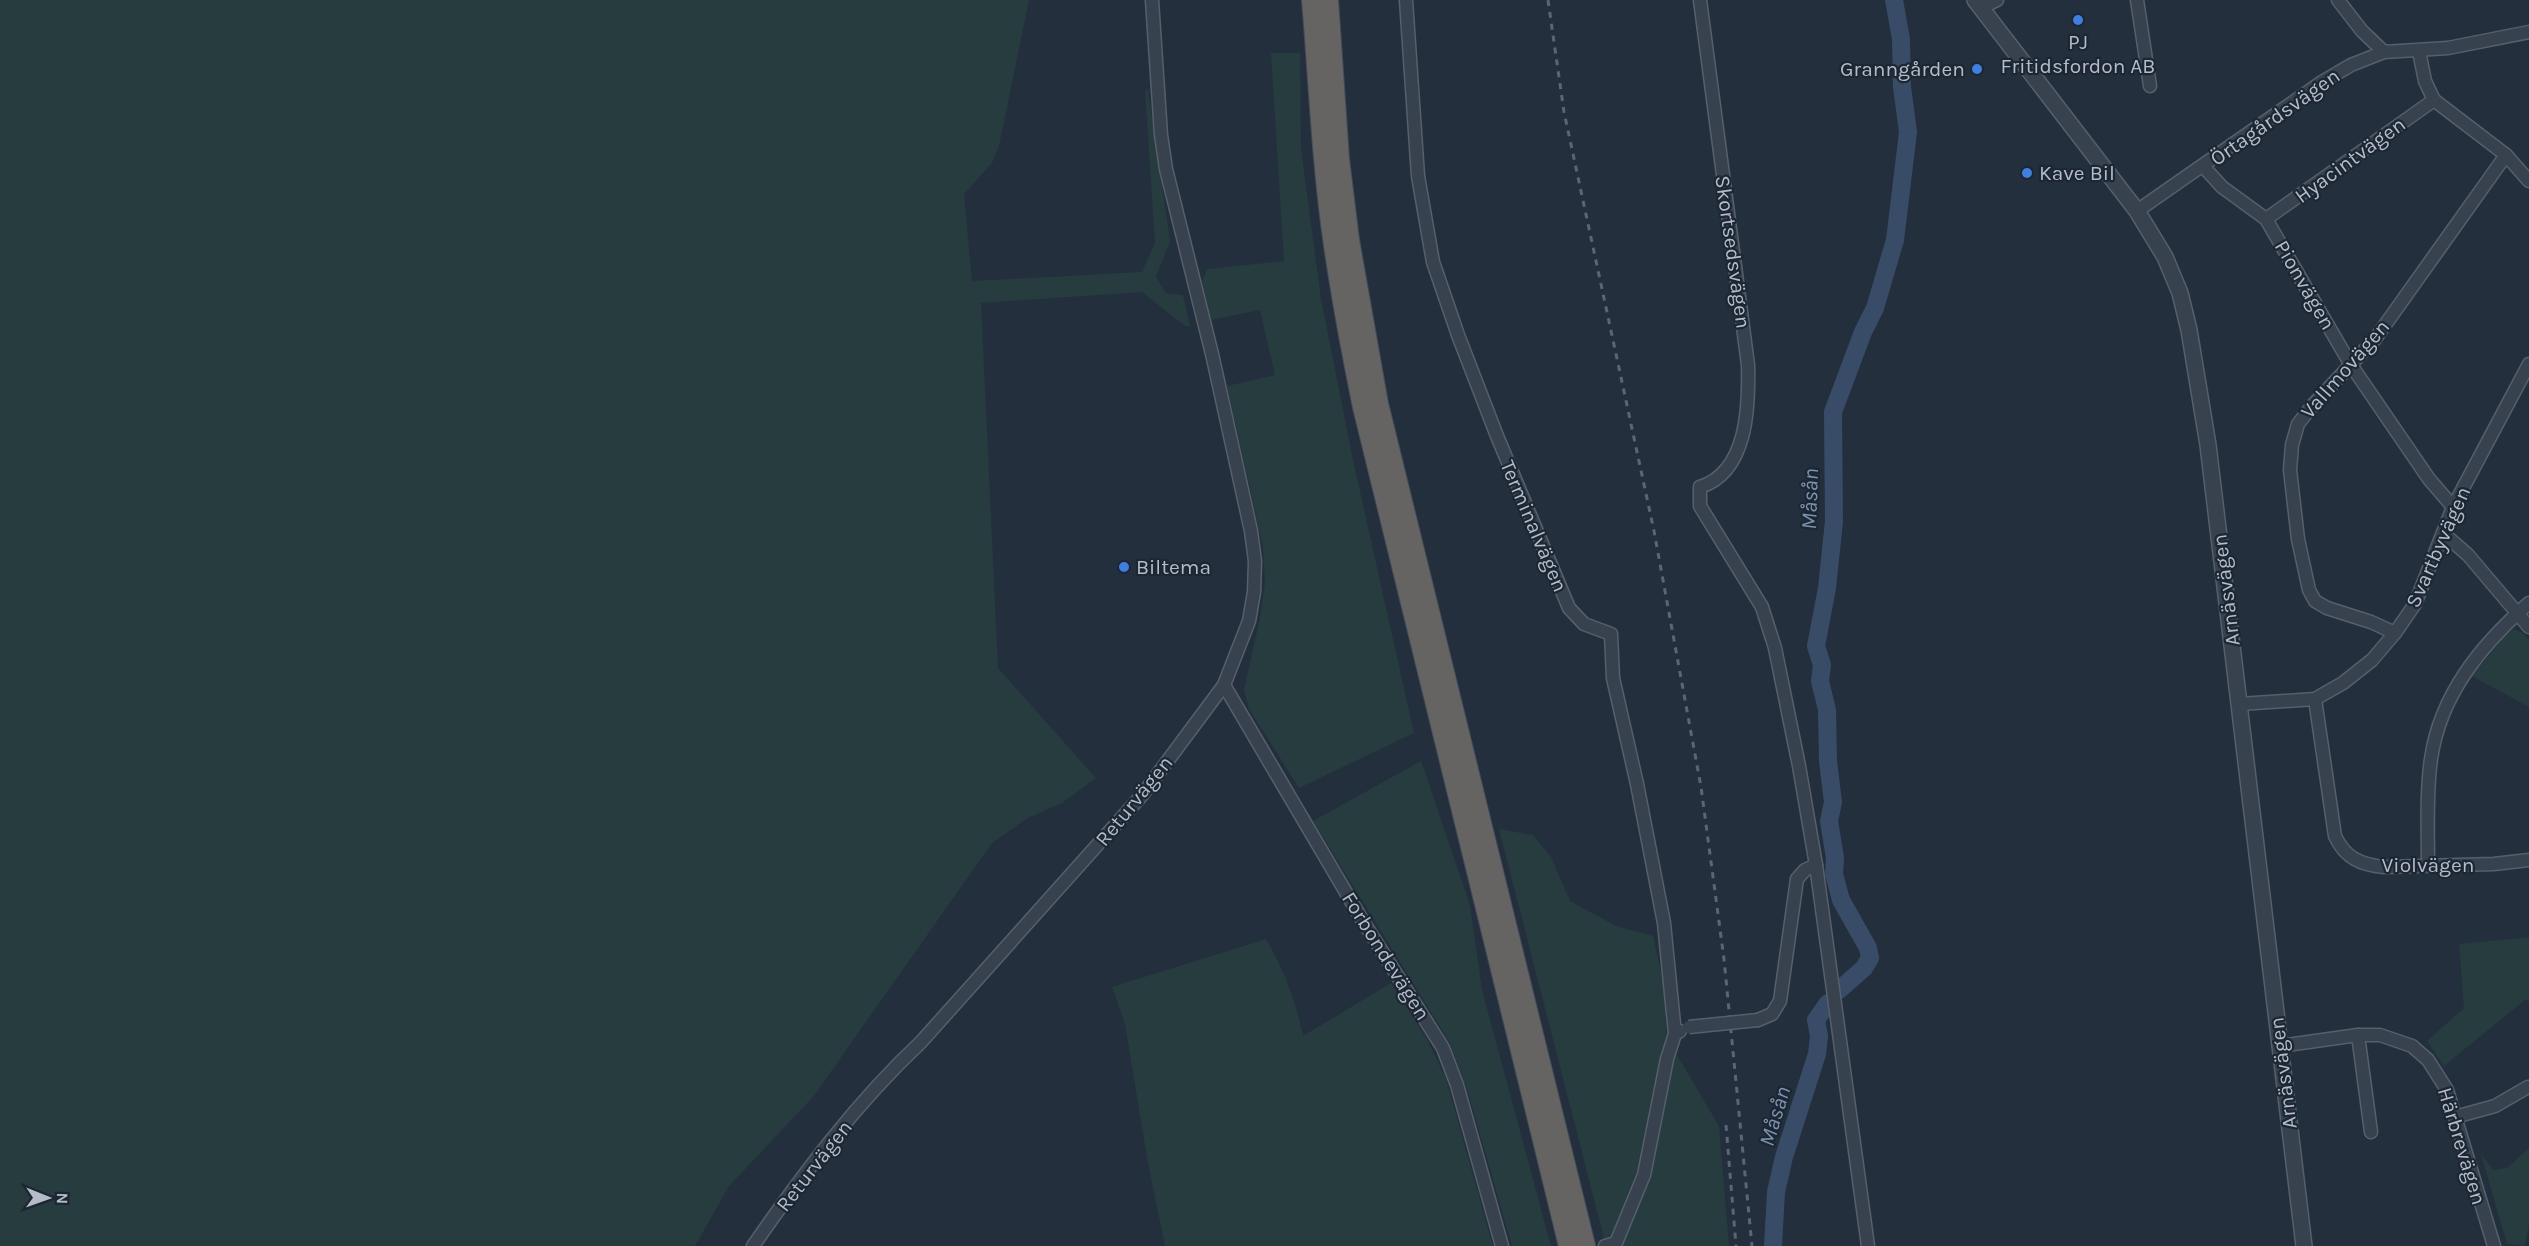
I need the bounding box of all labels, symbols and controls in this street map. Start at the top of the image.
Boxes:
marker: PJ Fritidsfordon AB [2071,13,2085,27]
place label: PJ Fritidsfordon AB [2001,30,2155,78]
place label: Granngården [1840,57,1965,81]
marker: Granngården [1970,62,1984,76]
street label: Örtagårdsvägen [2206,63,2344,171]
street label: Hyacintvägen [2290,112,2410,208]
place label: Kave Bil [2039,161,2115,185]
marker: Kave Bil [2020,166,2034,180]
street label: Skortsedsvägen [1710,174,1756,330]
street label: Pionvägen [2270,236,2340,334]
street label: Vallmovägen [2296,315,2394,423]
street label: Terminalvägen [1495,457,1573,595]
water label: Måsån [1796,468,1824,530]
street label: Svartbyvägen [2401,483,2475,611]
street label: Arnäsvägen [2207,533,2245,647]
place label: Biltema [1136,555,1211,579]
marker: Biltema [1117,560,1131,574]
street label: Returvägen [1090,751,1178,851]
street label: Violvägen [2382,853,2474,877]
street label: Forbondevägen [1337,887,1435,1025]
street label: Arnäsvägen [2264,1016,2302,1130]
water label: Måsån [1754,1083,1796,1149]
street label: Härbrevägen [2433,1084,2491,1208]
street label: Returvägen [771,1116,857,1216]
north arrow [18,1168,78,1228]
text: N [53,1192,72,1204]

